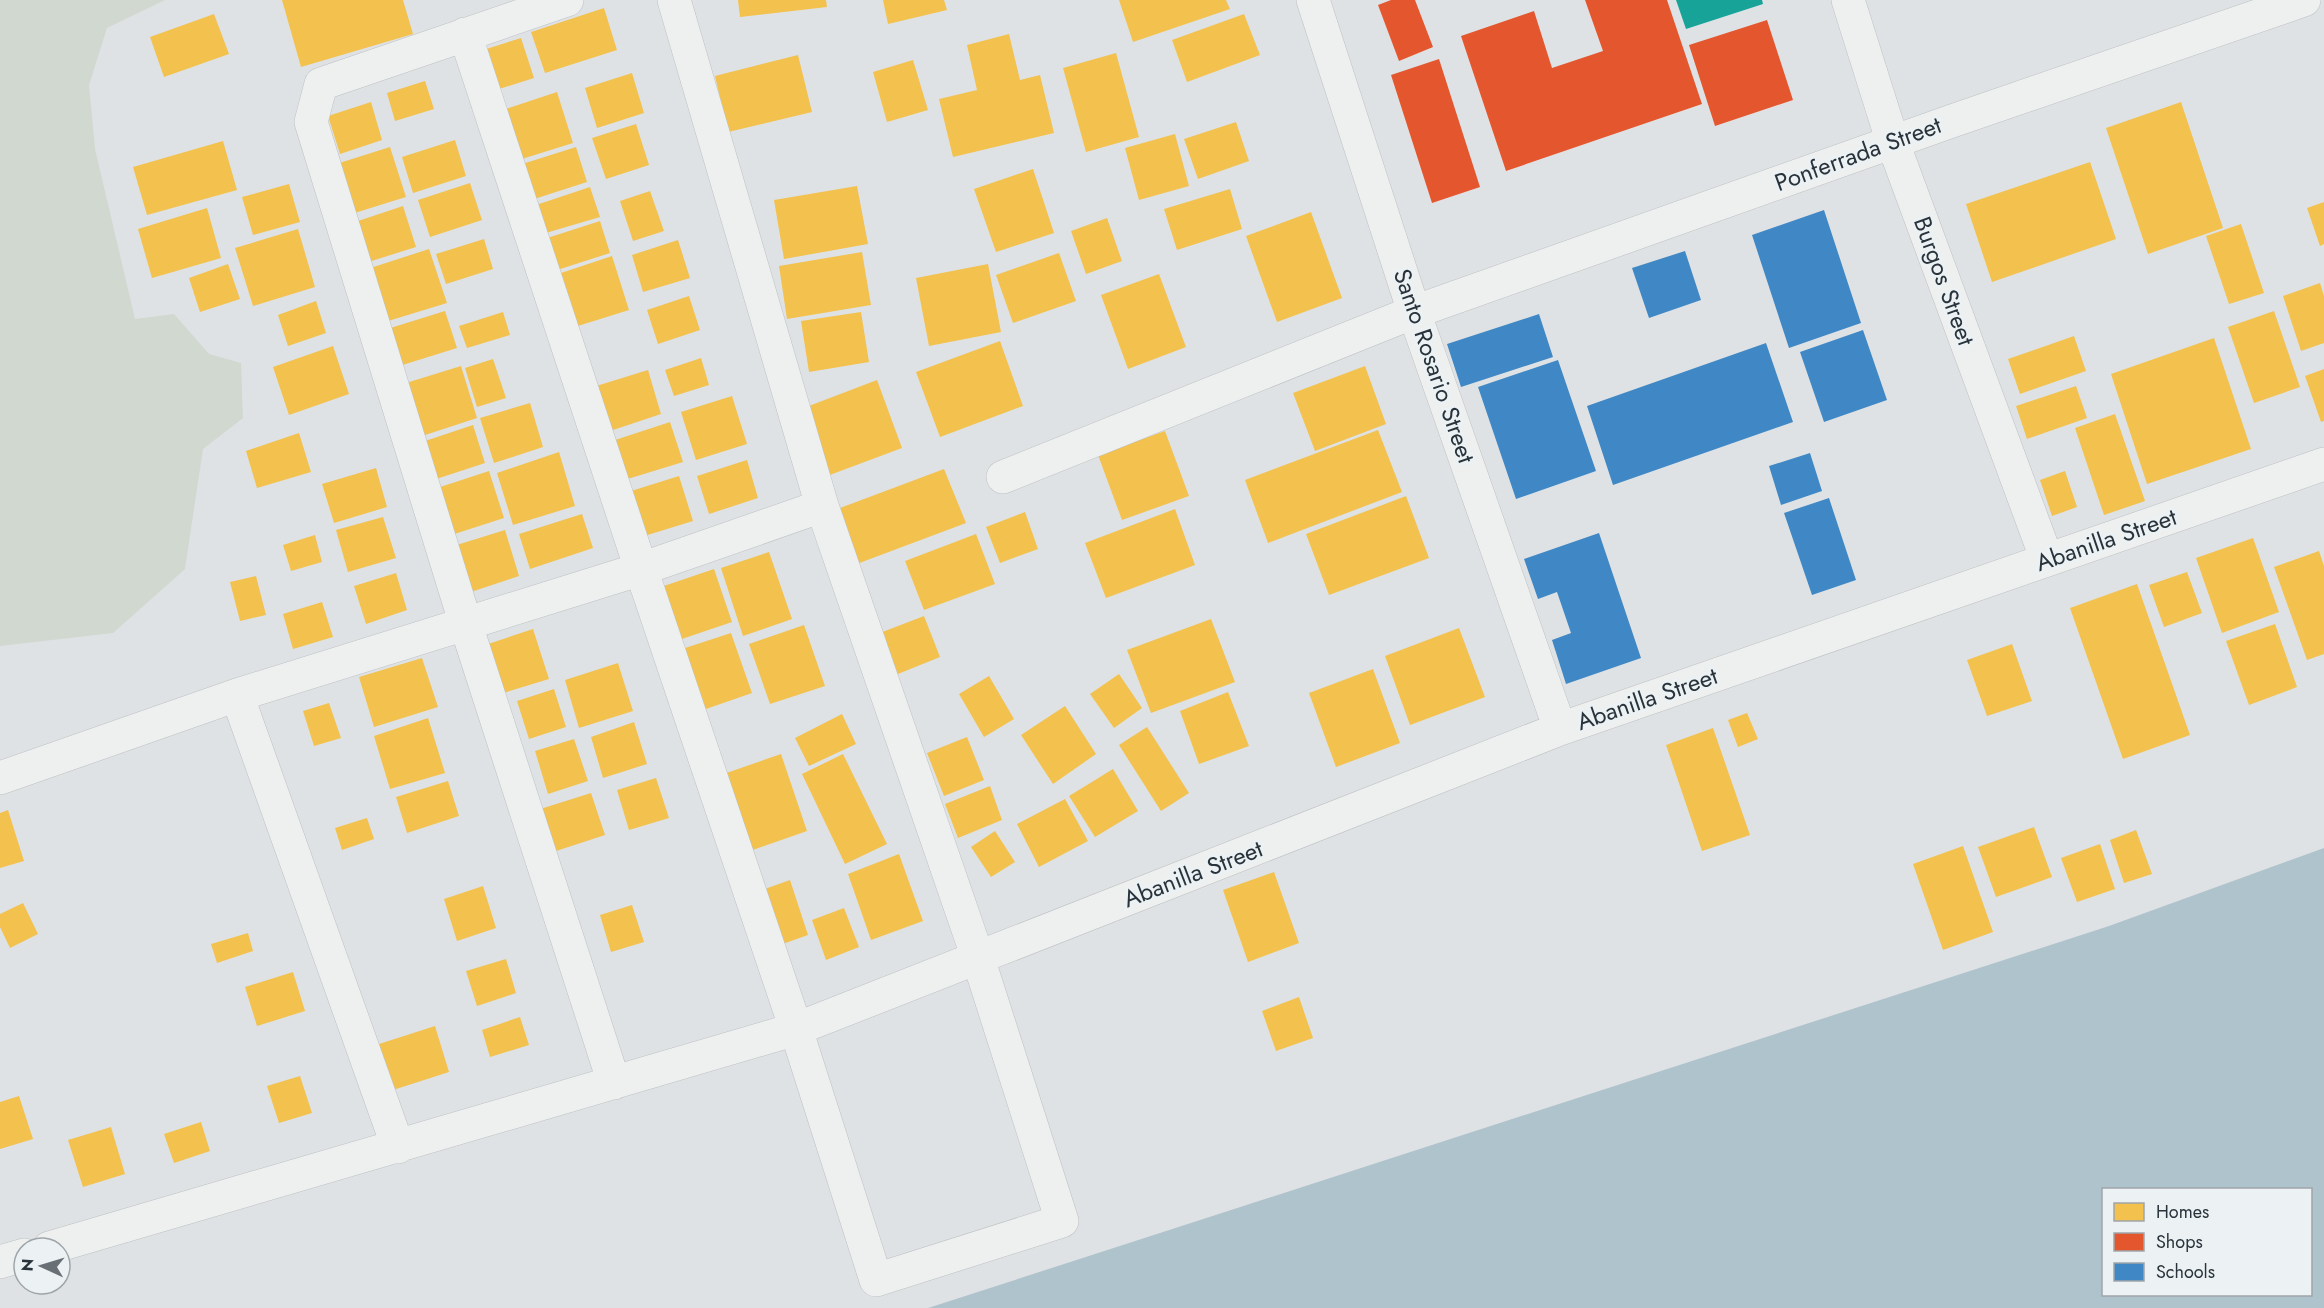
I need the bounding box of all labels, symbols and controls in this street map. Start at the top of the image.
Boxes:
street label: Ponferrada Street [1770,107,1946,200]
street label: Burgos Street [1905,212,1984,350]
street label: Santo Rosario Street [1385,264,1484,468]
street label: Abanilla Street [2031,499,2181,580]
street label: Abanilla Street [1572,658,1722,739]
street label: Abanilla Street [1118,831,1268,916]
legend [2102,1188,2312,1296]
text: Homes [2156,1199,2209,1225]
text: Shops [2156,1229,2203,1255]
north arrow [12,1236,72,1296]
text: N [16,1258,39,1272]
text: Schools [2156,1259,2215,1285]

